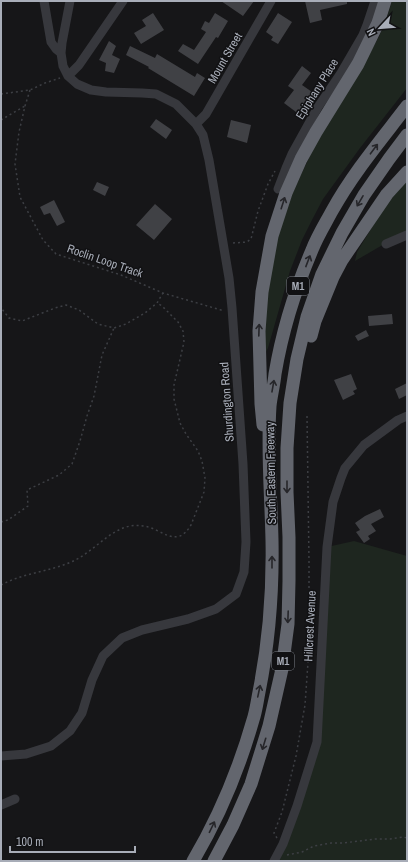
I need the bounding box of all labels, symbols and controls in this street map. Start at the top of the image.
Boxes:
north arrow [360,8,400,48]
text: N [363,26,379,38]
street label: Mount Street [204,29,246,86]
street label: Epiphany Place [292,56,342,122]
one-way arrow [369,144,378,155]
one-way arrow [356,195,364,207]
one-way arrow [280,197,287,210]
street label: Roclin Loop Track [65,241,145,282]
one-way arrow [304,255,312,267]
road number: M1 [287,277,309,295]
one-way arrow [256,324,263,337]
street label: Shurdington Road [216,362,238,442]
one-way arrow [270,380,278,393]
street label: South Eastern Freeway [262,421,280,525]
one-way arrow [283,480,291,493]
one-way arrow [268,556,276,569]
street label: Hillcrest Avenue [300,590,320,662]
one-way arrow [284,610,292,623]
road number: M1 [272,652,294,670]
one-way arrow [256,685,264,698]
one-way arrow [260,737,267,750]
one-way arrow [209,821,216,833]
scale bar [10,828,135,854]
text: 100 m [16,834,43,850]

